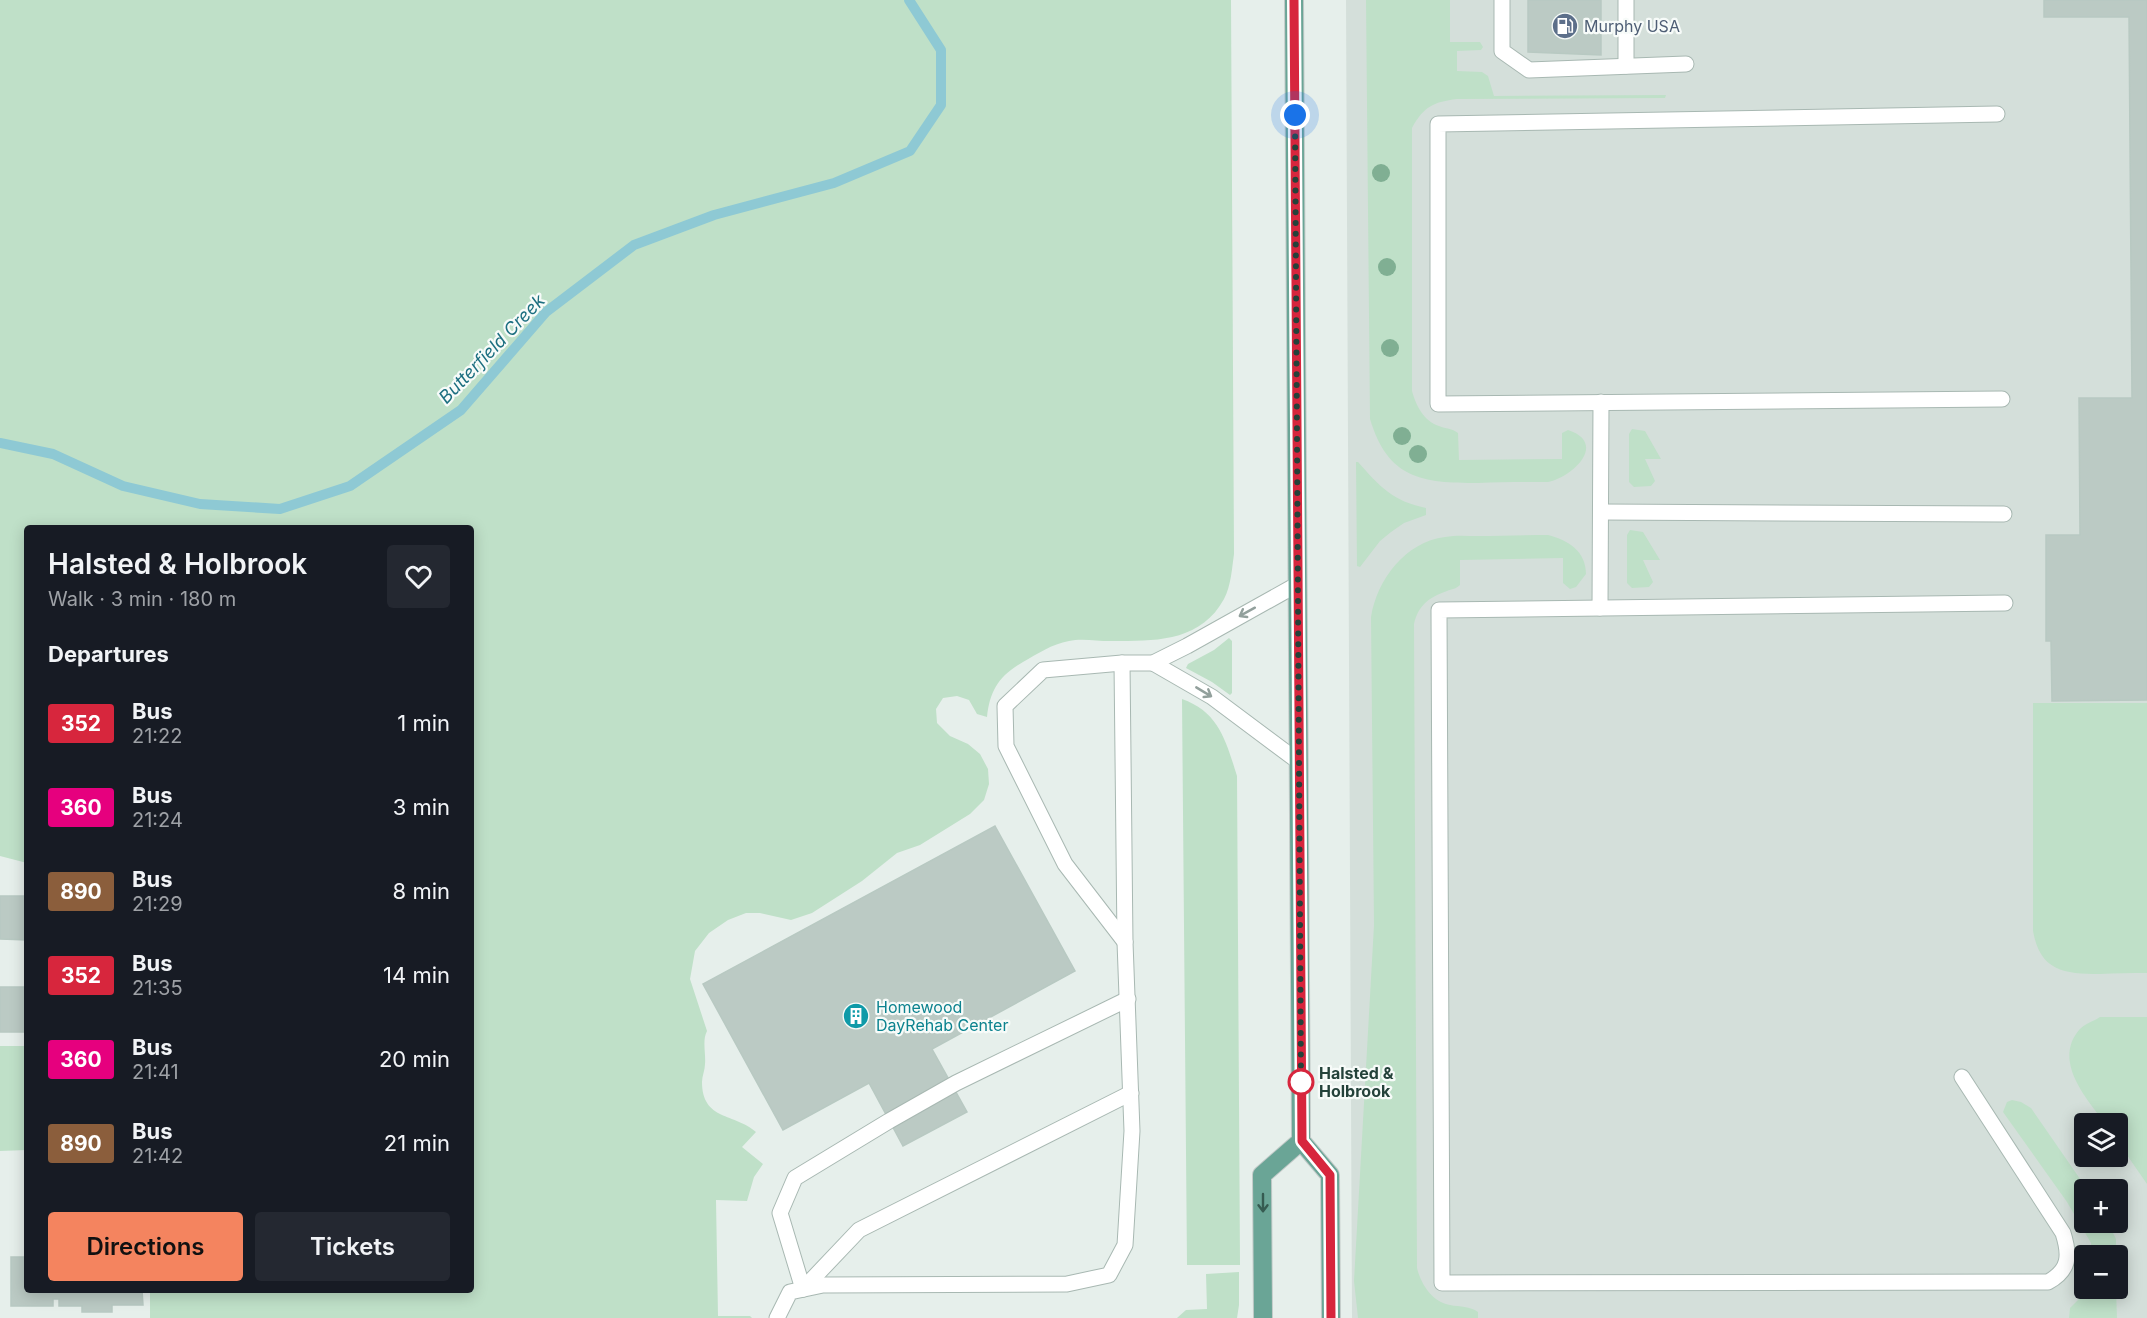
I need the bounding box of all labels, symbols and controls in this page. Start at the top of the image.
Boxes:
fuel station icon: Murphy USA [1550,11,1580,41]
place label: Murphy USA [1584,16,1680,36]
your location [1280,100,1310,130]
water label: Butterfield Creek [434,289,550,407]
button: heart [387,545,450,608]
text: Halsted & Holbrook [48,547,307,581]
text: Walk · 3 min · 180 m [48,587,236,611]
one-way arrow [1239,607,1256,619]
text: Departures [48,641,169,667]
one-way arrow [1195,687,1212,699]
text: Bus [132,698,173,724]
text: 1 min [397,710,450,736]
text: 352 [61,711,101,736]
text: 21:22 [132,724,183,748]
text: Bus [132,782,173,808]
text: 3 min [393,794,450,820]
text: 360 [60,795,102,820]
text: 21:24 [132,808,183,832]
text: Bus [132,866,173,892]
text: 8 min [393,878,450,904]
text: 890 [60,879,102,904]
text: 21:29 [132,892,183,916]
text: Bus [132,950,173,976]
text: 14 min [383,962,450,988]
text: 352 [61,963,101,988]
text: 21:35 [132,976,183,1000]
place label: Homewood DayRehab Center [876,997,1008,1035]
building icon: Homewood DayRehab Center [841,1001,871,1031]
text: Bus [132,1034,173,1060]
text: 20 min [379,1046,450,1072]
text: 360 [60,1047,102,1072]
text: 21:41 [132,1060,179,1084]
place label: Halsted & Holbrook [1319,1063,1394,1101]
marker: Halsted & Holbrook [1288,1069,1314,1095]
map controls [2074,1113,2128,1299]
button: layers [2074,1113,2128,1167]
text: Bus [132,1118,173,1144]
text: 21 min [384,1130,450,1156]
text: 890 [60,1131,102,1156]
text: 21:42 [132,1144,183,1168]
button: + [2074,1179,2128,1233]
one-way arrow [1257,1192,1269,1212]
button: Directions [48,1212,243,1281]
button: Tickets [255,1212,450,1281]
button: − [2074,1245,2128,1299]

